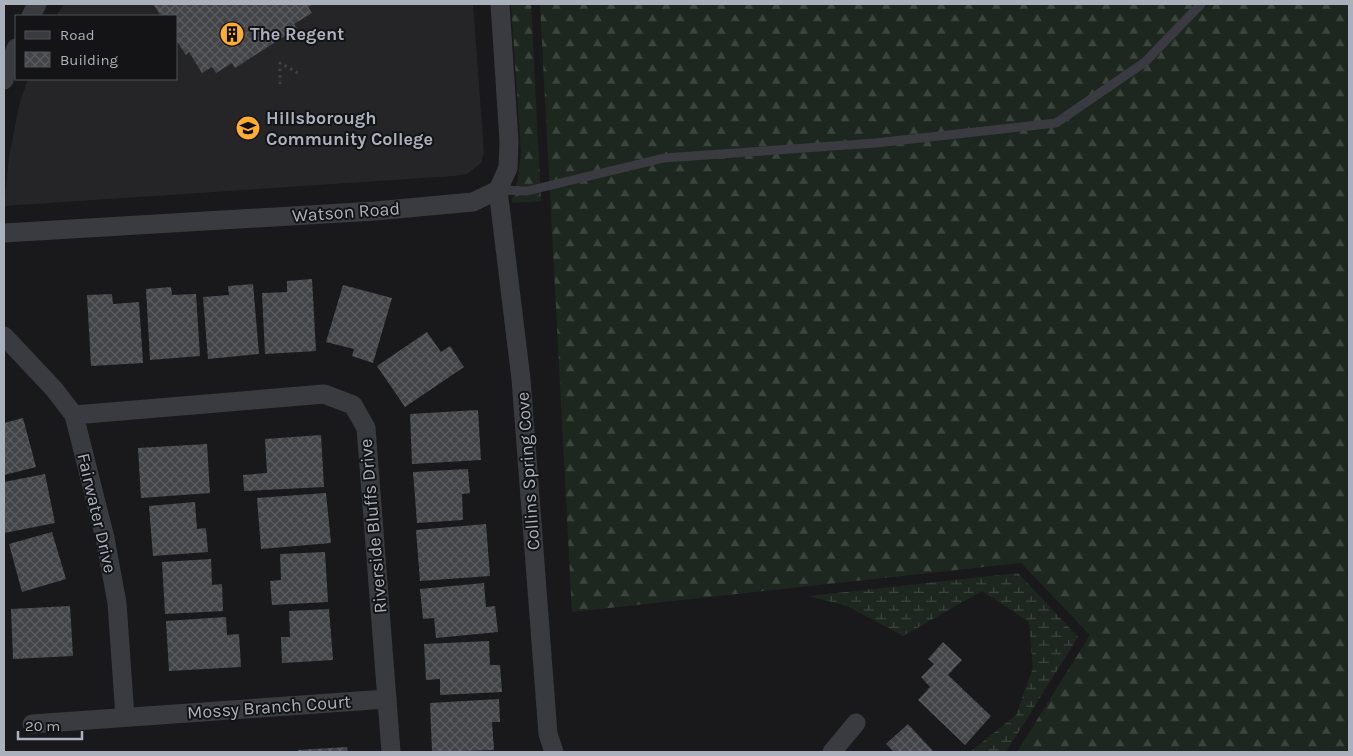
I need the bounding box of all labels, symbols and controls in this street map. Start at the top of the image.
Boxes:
legend [15,15,178,80]
building icon: The Regent [219,21,245,47]
place label: The Regent [250,23,344,45]
text: Road [60,26,95,44]
text: Building [60,51,118,69]
place label: Hillsborough Community College [266,107,433,150]
school or university icon: Hillsborough Community College [235,115,261,141]
street label: Watson Road [291,197,401,227]
street label: Collins Spring Cove [511,391,545,551]
street label: Riverside Bluffs Drive [354,438,392,614]
street label: Fairwater Drive [72,451,122,575]
street label: Mossy Branch Court [186,690,352,724]
scale bar [18,708,81,740]
text: 20 m [25,717,60,735]

